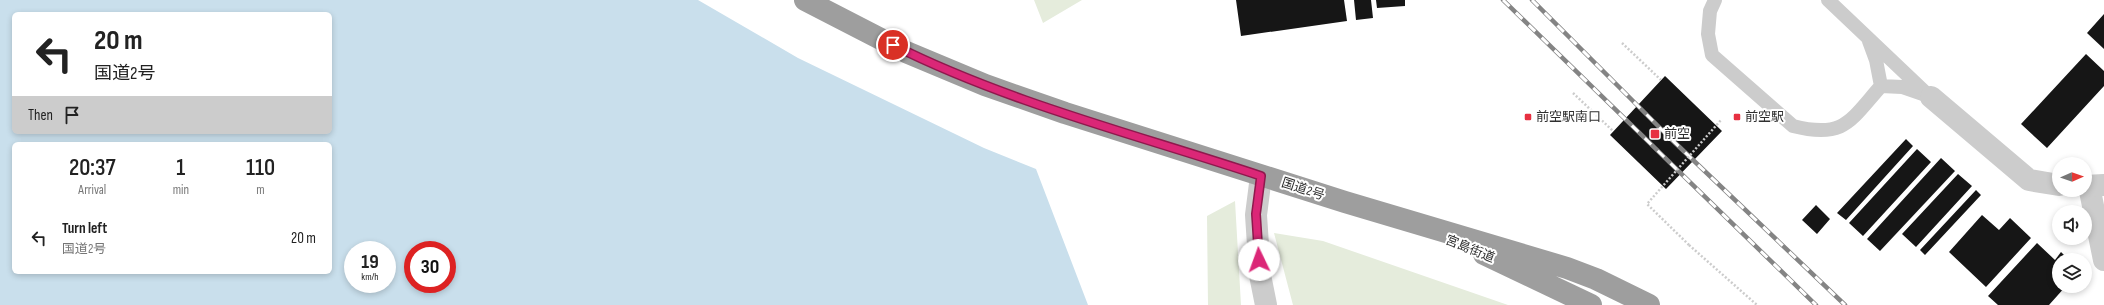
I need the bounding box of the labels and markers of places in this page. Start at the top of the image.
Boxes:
pin [876,28,910,62]
place label: 前空駅南口 [1536,109,1601,125]
place label: 前空駅 [1745,109,1784,125]
marker: 前空駅南口 [1523,112,1533,122]
marker: 前空駅 [1732,112,1742,122]
place label: 前空 [1664,126,1690,142]
marker: 前空 [1649,128,1661,140]

